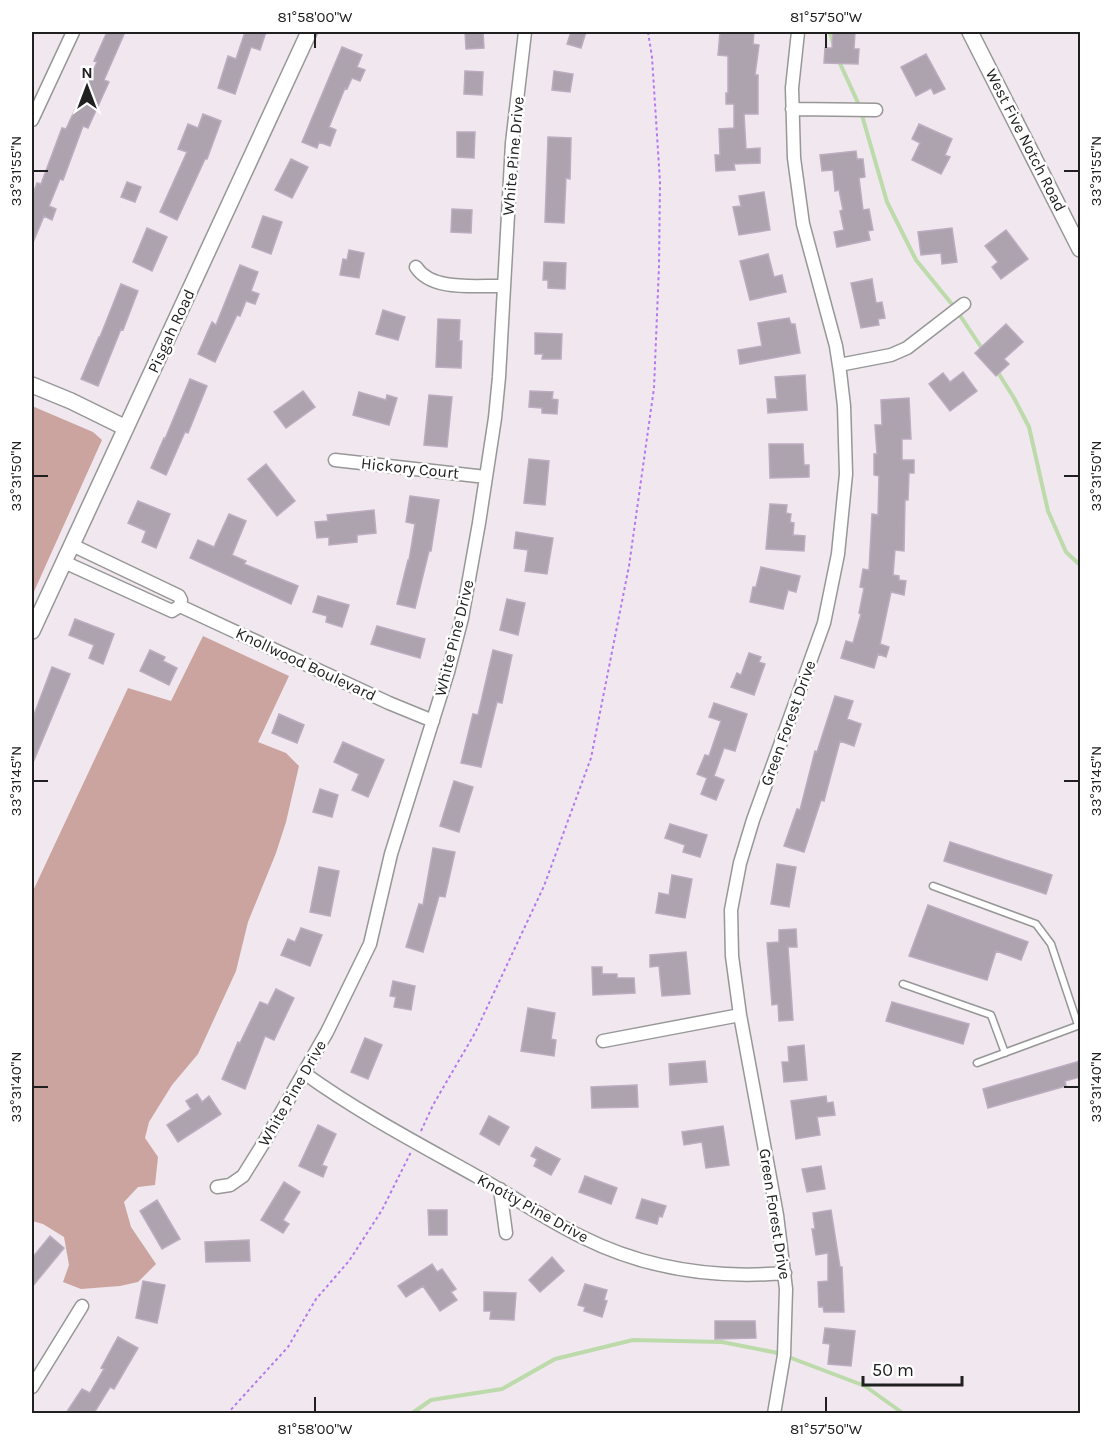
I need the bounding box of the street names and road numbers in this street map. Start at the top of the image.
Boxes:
street label: West Five Notch Road [982,65,1070,215]
street label: White Pine Drive [498,96,528,216]
street label: Pisgah Road [143,286,199,376]
street label: Hickory Court [360,453,460,483]
street label: White Pine Drive [430,578,478,698]
street label: Knollwood Boulevard [233,623,379,705]
street label: Green Forest Drive [756,658,820,788]
street label: White Pine Drive [254,1037,330,1149]
street label: Green Forest Drive [755,1147,795,1281]
street label: Knotty Pine Drive [474,1170,592,1246]

